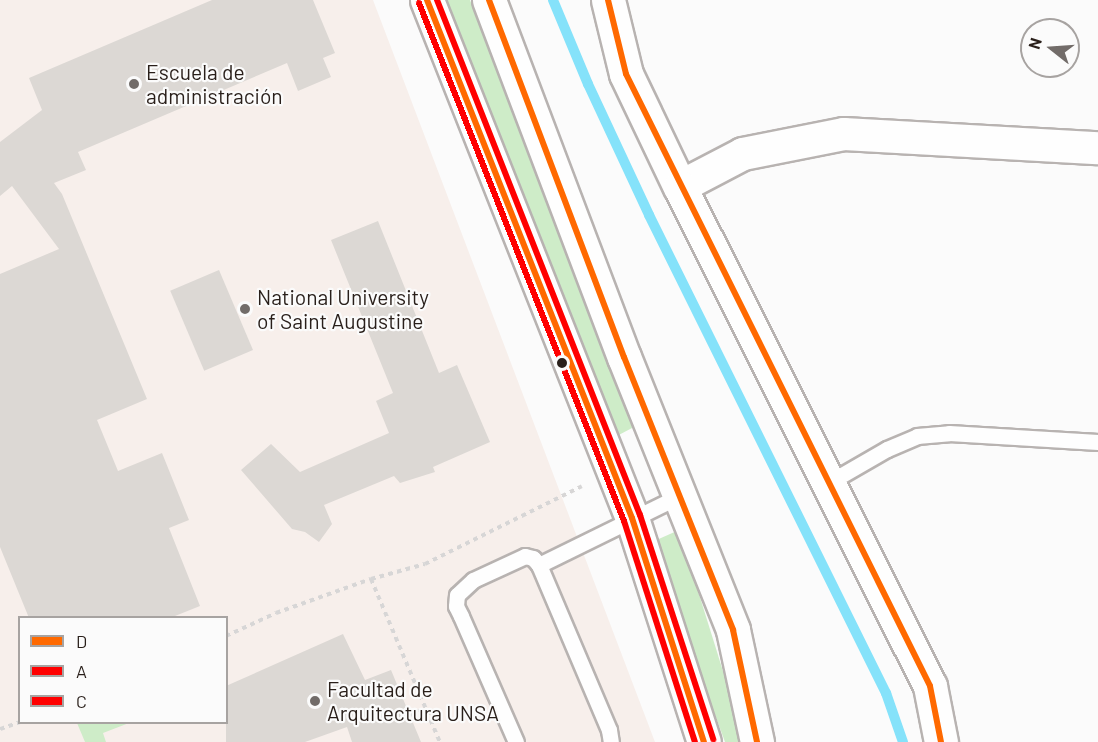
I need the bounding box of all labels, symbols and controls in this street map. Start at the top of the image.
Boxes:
north arrow [1020,18,1080,78]
text: N [1024,35,1045,51]
place label: Escuela de administración [146,59,282,109]
marker: Escuela de administración [127,77,141,91]
place label: National University of Saint Augustine [257,284,429,334]
marker: National University of Saint Augustine [238,302,252,316]
unlabelled marker [556,357,568,369]
legend [18,616,228,724]
text: D [76,630,87,652]
text: A [76,660,87,682]
place label: Facultad de Arquitectura UNSA [327,676,499,726]
text: C [76,690,87,712]
marker: Facultad de Arquitectura UNSA [308,694,322,708]

